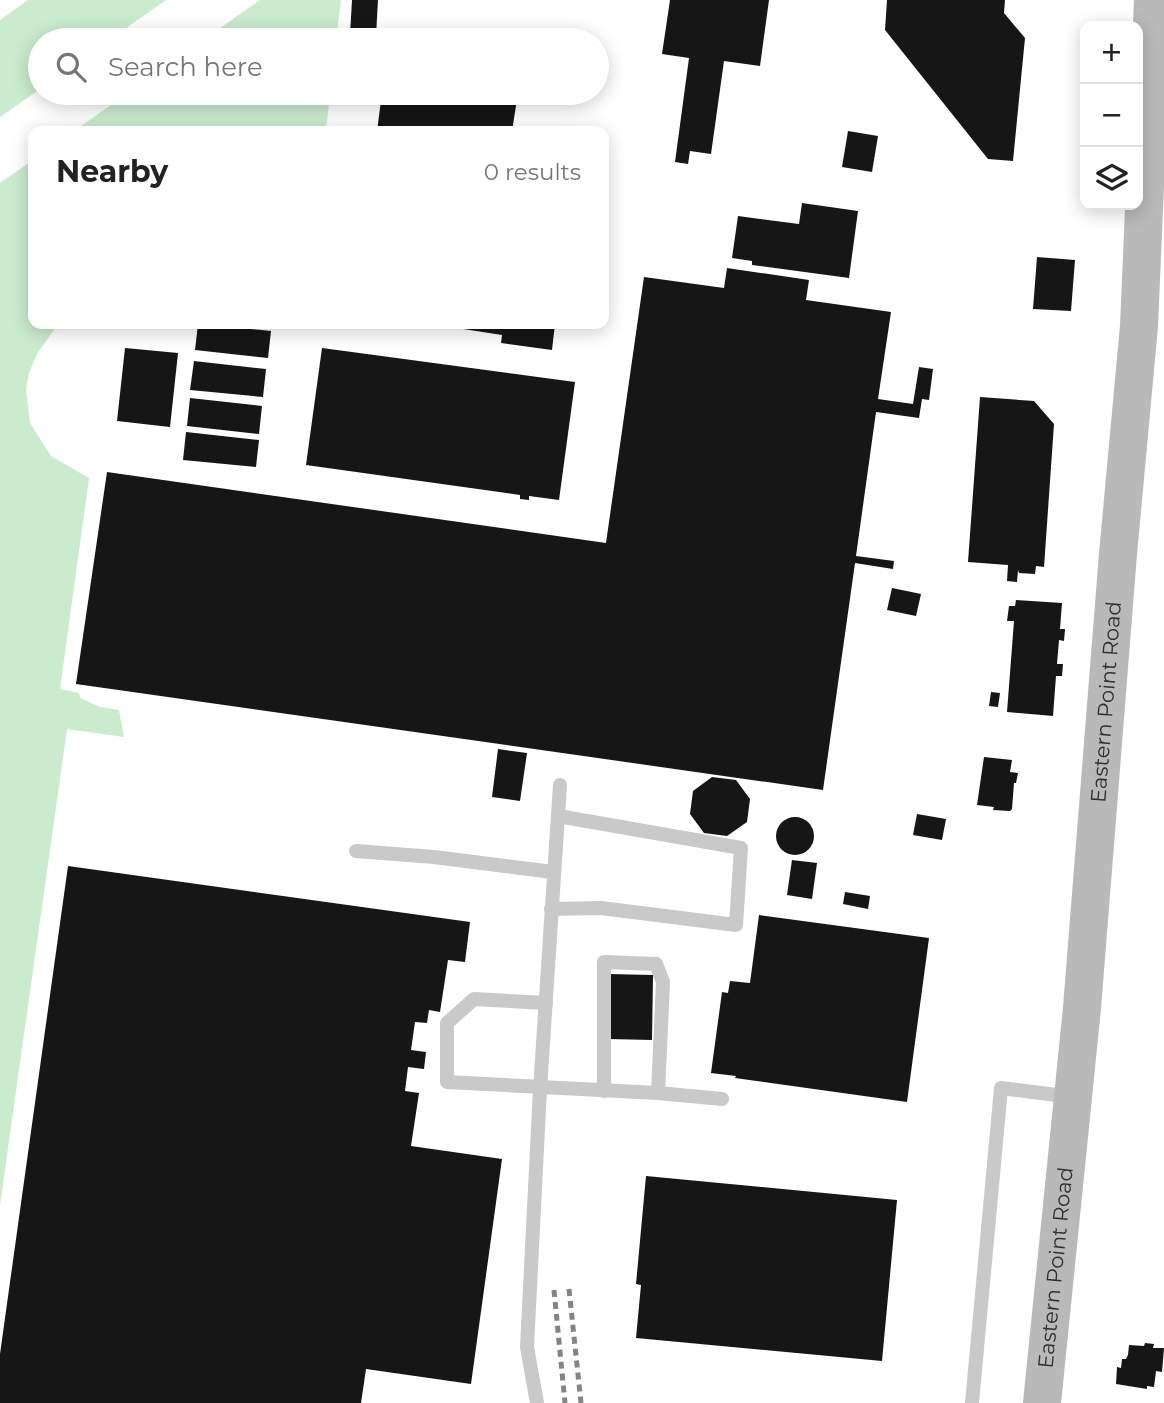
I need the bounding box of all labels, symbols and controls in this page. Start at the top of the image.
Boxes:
map controls [1080,21,1143,210]
button: + [1080,21,1143,84]
search box [28,28,609,105]
icon: search [52,48,90,86]
text: Search here [108,51,263,83]
button: − [1080,84,1143,147]
button: layers [1080,147,1143,210]
text: Nearby [56,153,168,190]
text: 0 results [484,158,581,186]
street label: Eastern Point Road [1085,600,1126,804]
street label: Eastern Point Road [1033,1166,1078,1369]

